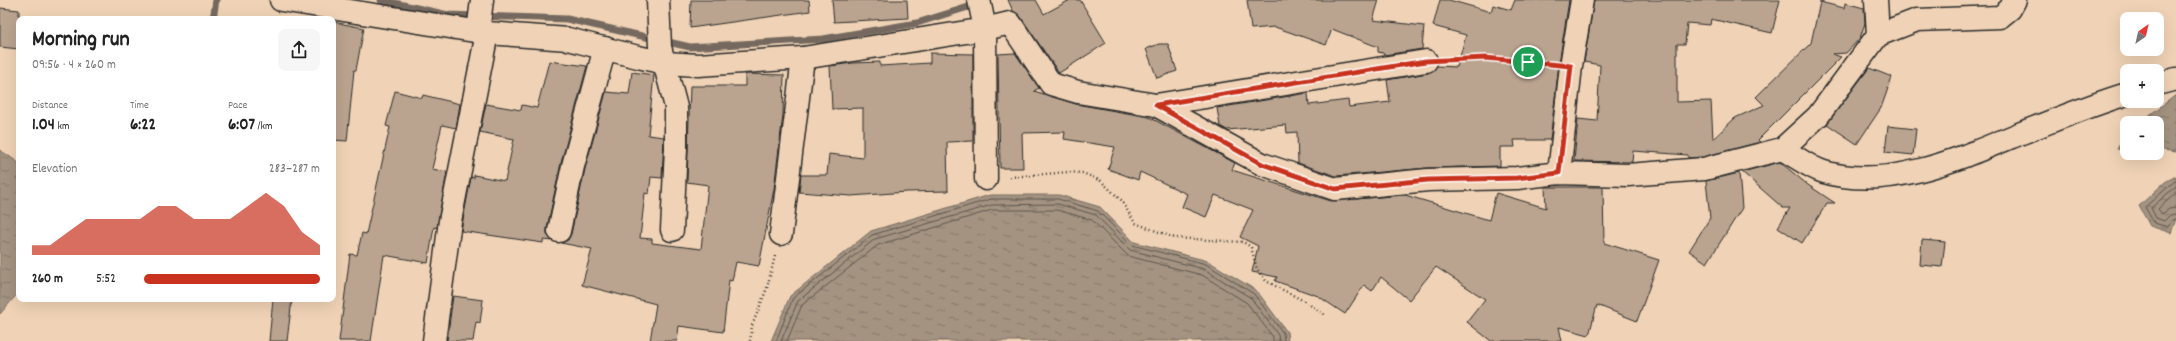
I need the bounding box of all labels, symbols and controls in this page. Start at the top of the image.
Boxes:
north arrow [2120,12,2164,56]
map controls [2120,12,2164,160]
text: Morning run [32,25,130,56]
button: share [278,29,320,71]
pin [1511,45,1545,79]
icon: arrive [1517,51,1539,73]
text: 09:56 · 4 × 260 m [32,56,116,75]
button: + [2120,64,2164,108]
text: Distance [32,98,68,114]
text: Time [130,98,149,114]
text: Pace [228,98,247,114]
text: 1.04 [32,114,55,138]
text: 6:22 [130,114,156,138]
text: 6:07 [228,114,255,138]
button: − [2120,116,2164,160]
text: km [55,119,69,135]
text: /km [255,119,273,135]
text: Elevation [32,160,77,179]
text: 283–287 m [269,160,320,179]
text: 260 m [32,270,63,289]
text: 5:52 [96,270,116,289]

